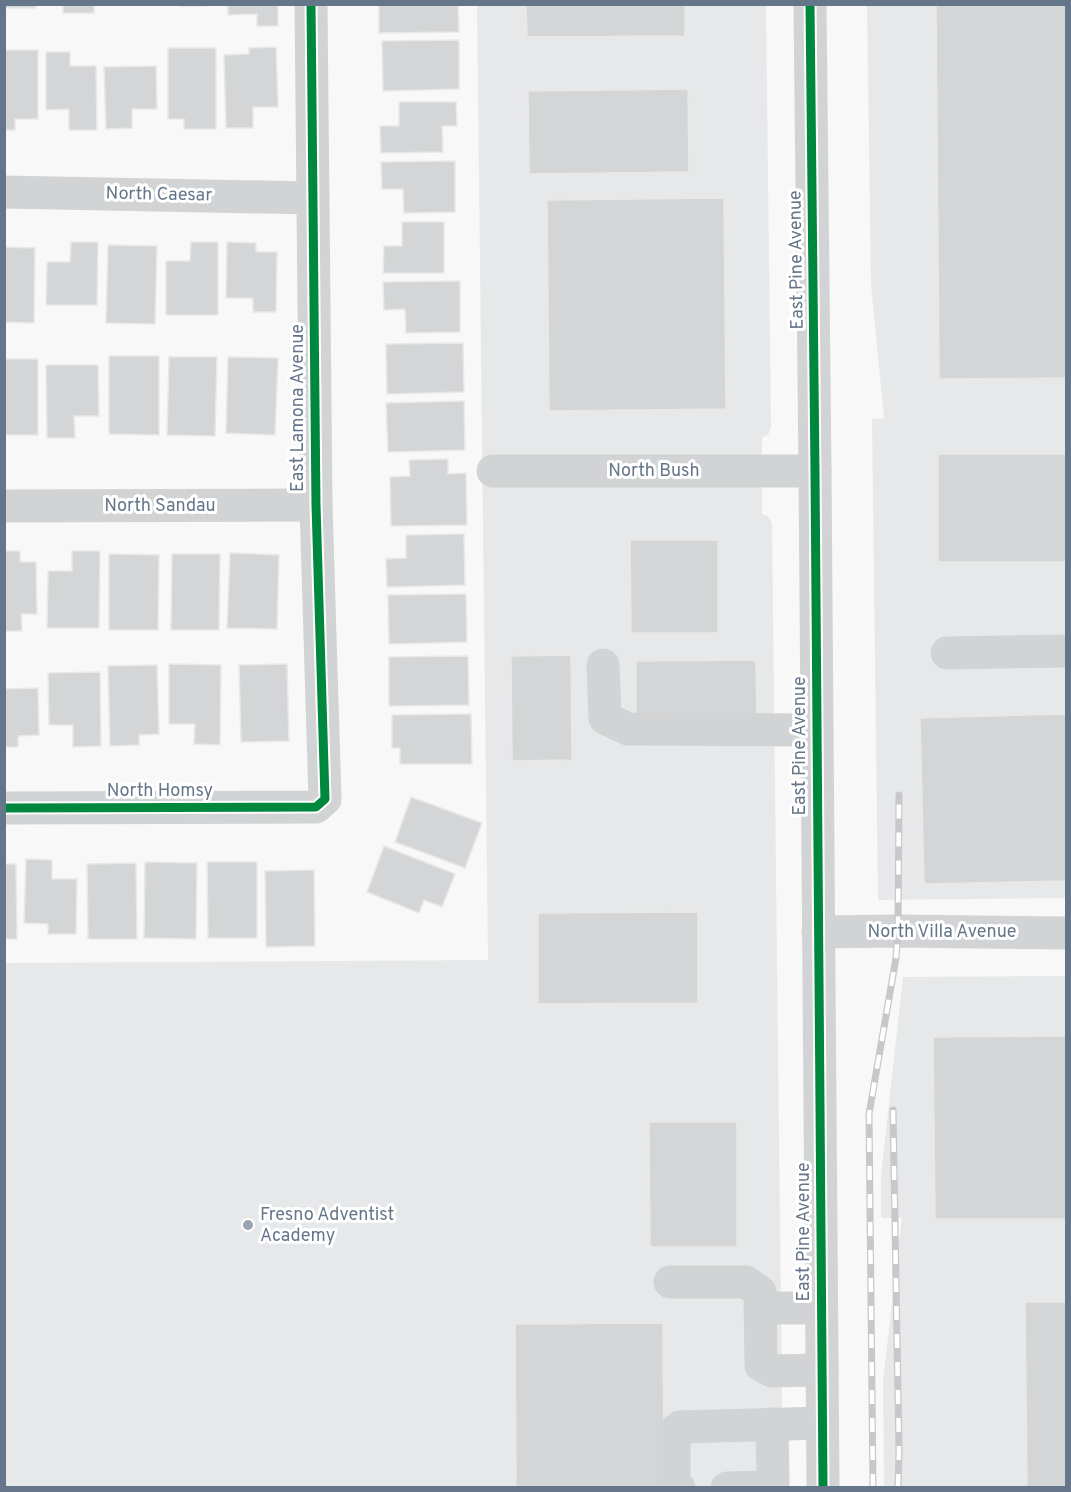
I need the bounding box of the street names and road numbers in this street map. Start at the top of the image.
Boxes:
street label: North Caesar [105,183,213,207]
street label: East Pine Avenue [784,190,810,330]
street label: East Lamona Avenue [287,324,310,492]
street label: North Bush [608,460,700,483]
street label: North Sandau [104,495,216,518]
street label: East Pine Avenue [789,676,812,816]
street label: North Homsy [107,780,213,803]
street label: North Villa Avenue [868,921,1017,944]
street label: East Pine Avenue [793,1162,816,1302]

